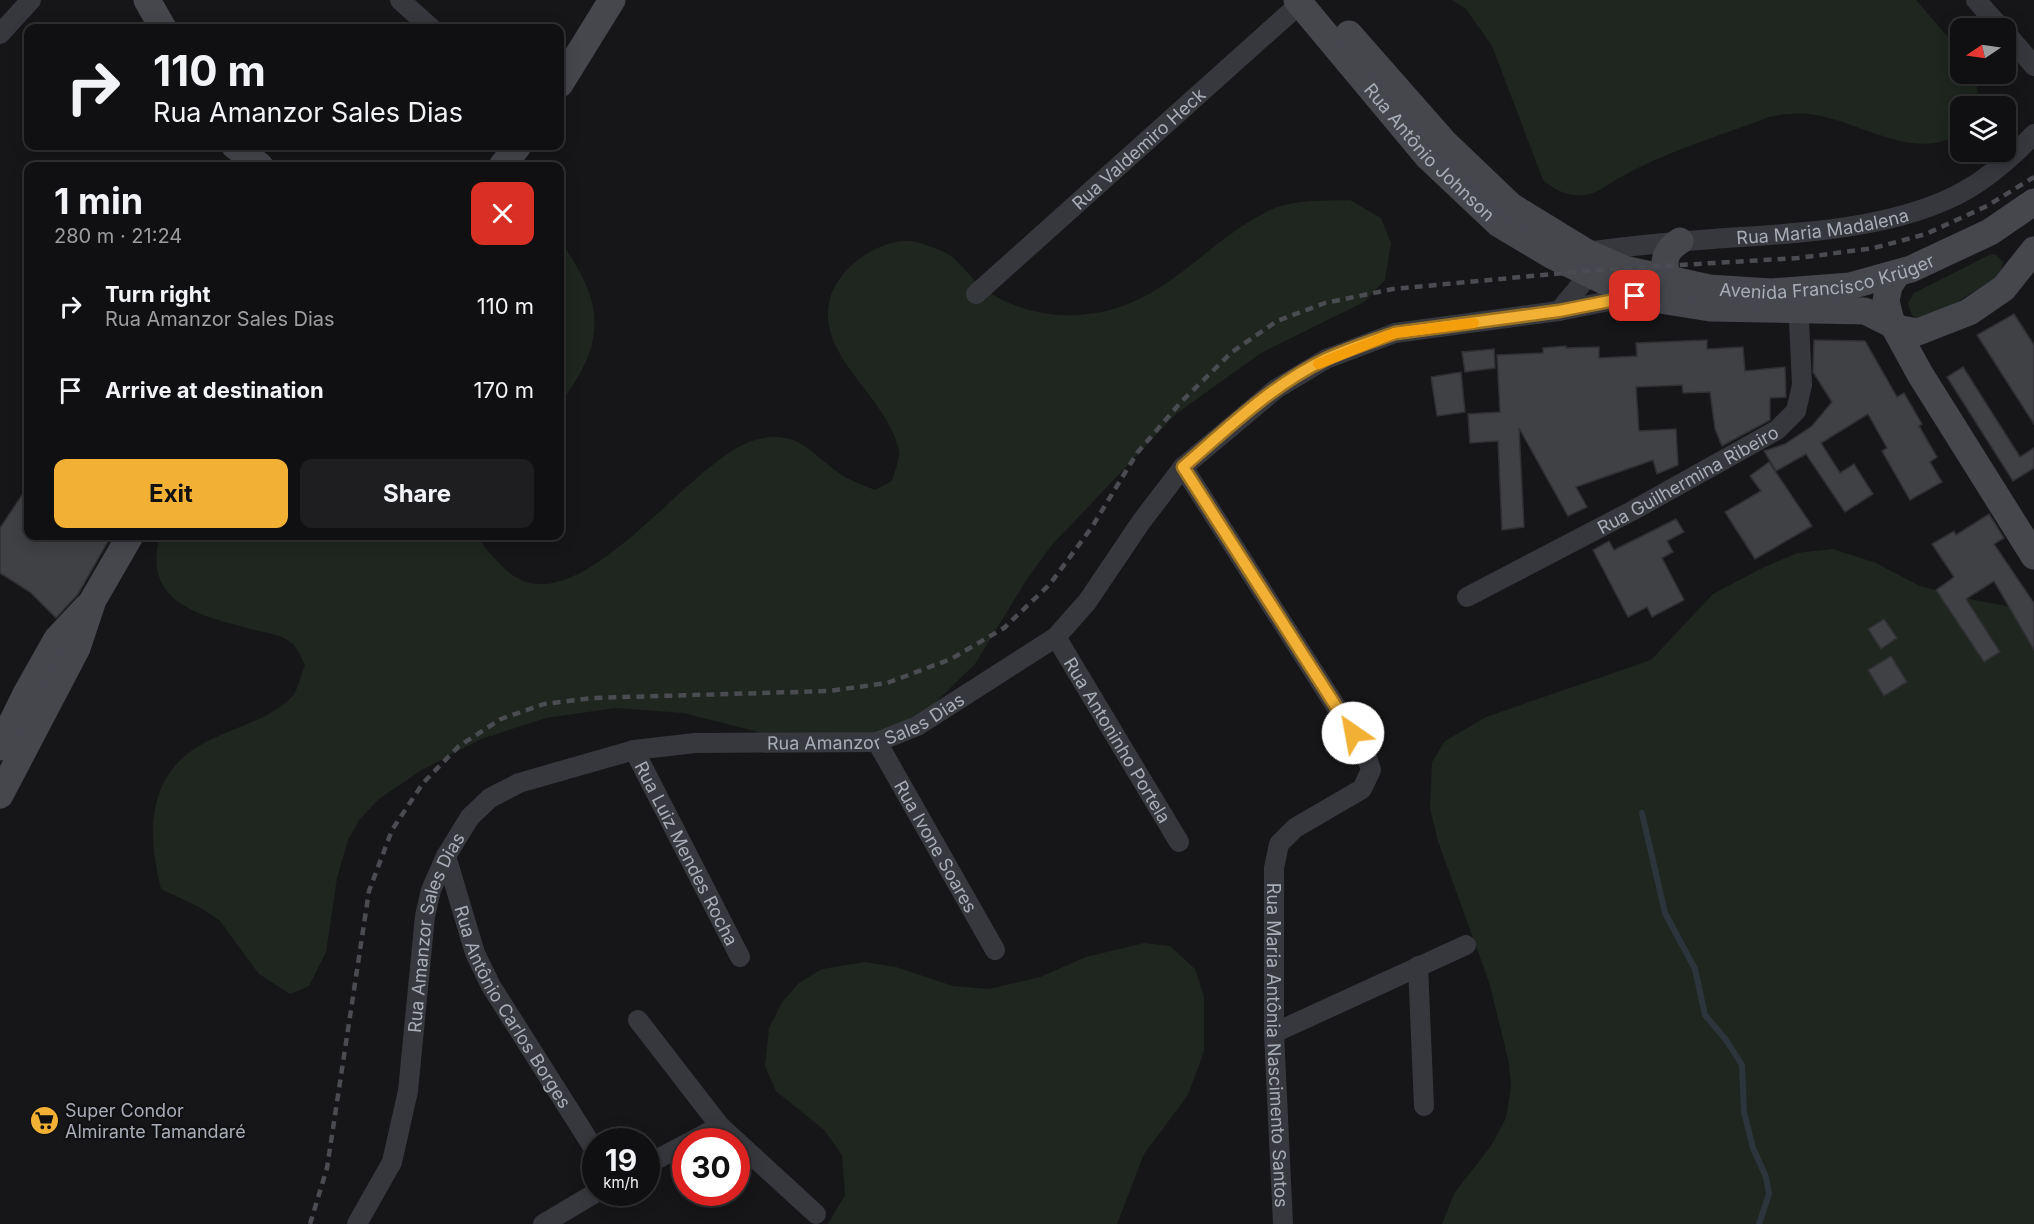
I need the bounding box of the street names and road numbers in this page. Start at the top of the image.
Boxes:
street label: Rua Antônio Johnson [1360,79,1499,225]
street label: Rua Valdemiro Heck [1067,83,1209,214]
street label: Rua Maria Madalena [1736,204,1911,248]
street label: Avenida Francisco Krüger [1719,249,1938,303]
street label: Rua Guilhermina Ribeiro [1594,421,1782,538]
street label: Rua Antoninho Portela [1060,653,1175,826]
street label: Rua Amanzor Sales Dias [767,688,968,753]
street label: Rua Luiz Mendes Rocha [631,758,743,949]
street label: Rua Ivone Soares [891,777,982,916]
street label: Rua Amanzor Sales Dias [403,829,468,1034]
street label: Rua Maria Antônia Nascimento Santos [1264,883,1293,1208]
street label: Rua Antônio Carlos Borges [451,903,576,1112]

